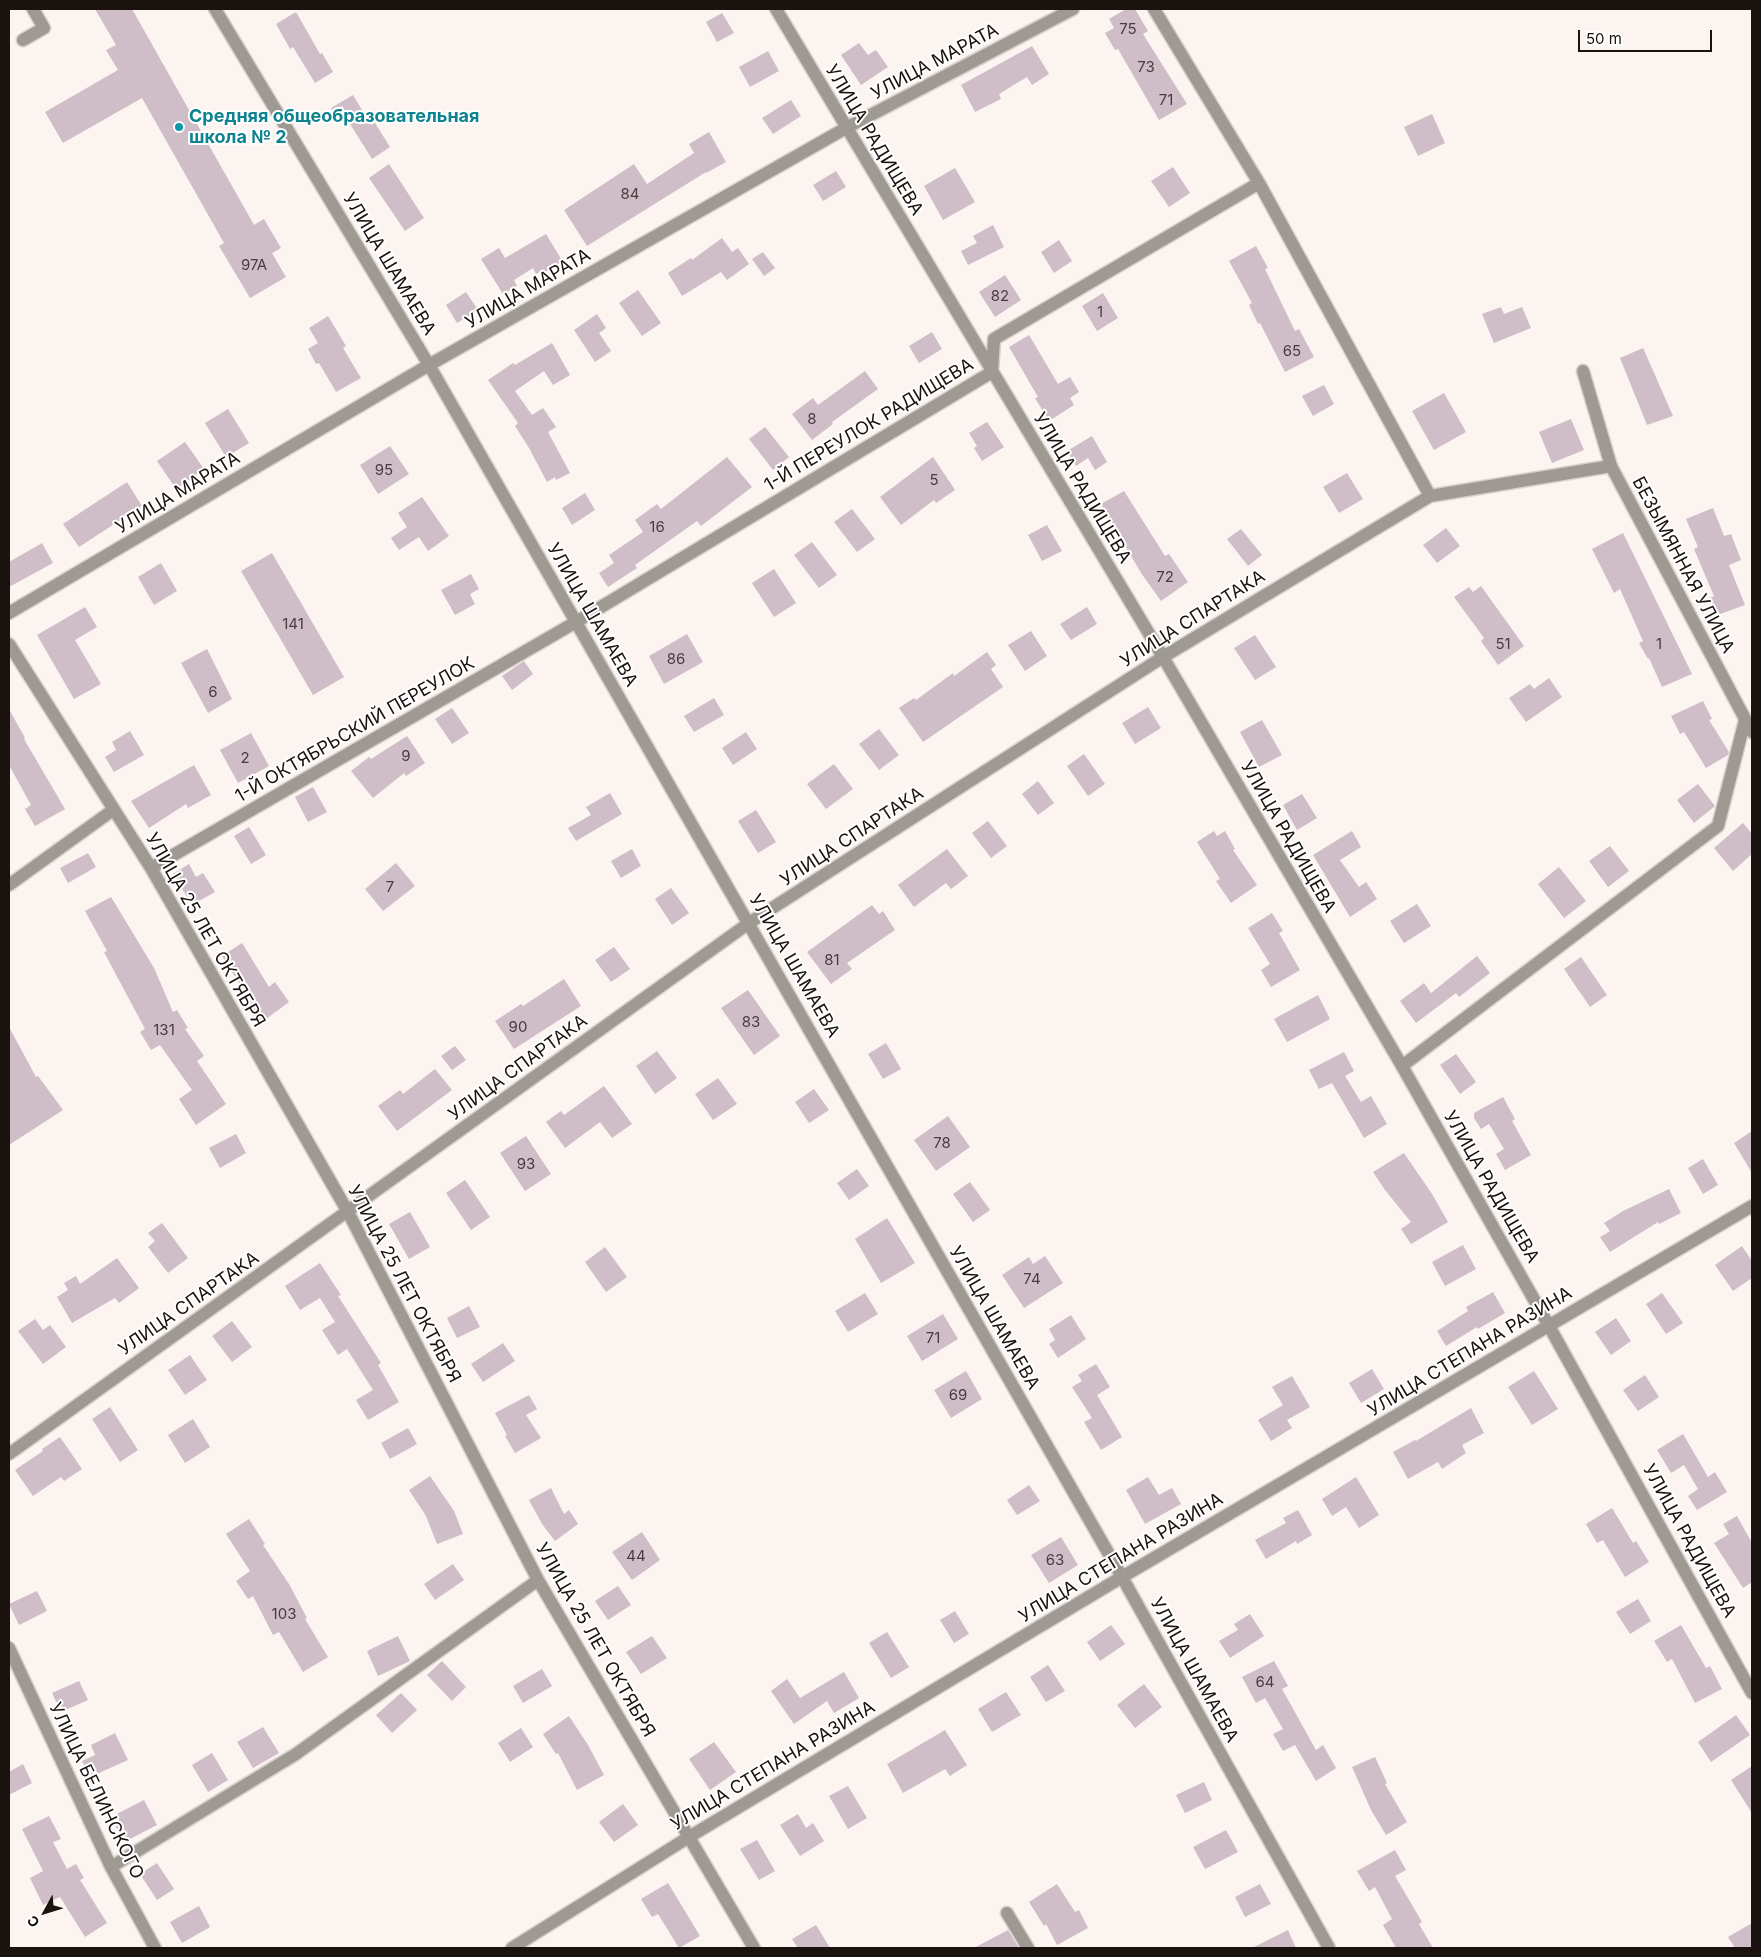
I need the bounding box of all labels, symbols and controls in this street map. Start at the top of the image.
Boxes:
street label: УЛИЦА МАРАТА [868,19,1002,105]
house number: 75 [1119,20,1137,38]
scale bar [1581,20,1715,52]
text: 50 m [1586,29,1622,48]
house number: 73 [1137,58,1155,76]
street label: УЛИЦА РАДИЩЕВА [820,61,928,219]
house number: 71 [1159,91,1173,109]
place label: Средняя общеобразовательная школа № 2 [189,106,479,148]
marker: Средняя общеобразовательная школа № 2 [173,121,185,133]
house number: 84 [621,185,639,203]
street label: УЛИЦА ШАМАЕВА [338,189,440,339]
street label: УЛИЦА МАРАТА [462,244,594,334]
house number: 97А [241,256,267,274]
house number: 82 [991,287,1009,305]
house number: 1 [1097,303,1103,321]
house number: 65 [1283,342,1301,360]
street label: 1-Й ПЕРЕУЛОК РАДИЩЕВА [761,354,977,496]
street label: УЛИЦА РАДИЩЕВА [1028,409,1136,567]
house number: 8 [807,410,817,428]
street label: УЛИЦА МАРАТА [112,447,244,539]
house number: 95 [375,461,393,479]
house number: 5 [929,471,939,489]
street label: БЕЗЫМЯННАЯ УЛИЦА [1627,473,1739,657]
house number: 16 [649,518,665,536]
street label: УЛИЦА ШАМАЕВА [542,539,642,691]
street label: УЛИЦА СПАРТАКА [1117,566,1269,672]
house number: 72 [1156,568,1174,586]
house number: 141 [282,615,304,633]
house number: 51 [1495,635,1511,653]
house number: 1 [1656,635,1662,653]
house number: 86 [667,650,685,668]
street label: 1-Й ОКТЯБРЬСКИЙ ПЕРЕУЛОК [232,652,478,808]
house number: 6 [208,683,218,701]
house number: 9 [401,747,411,765]
house number: 2 [240,749,250,767]
street label: УЛИЦА РАДИЩЕВА [1236,757,1340,917]
street label: УЛИЦА СПАРТАКА [776,783,928,891]
street label: УЛИЦА 25 ЛЕТ ОКТЯБРЯ [141,829,269,1031]
house number: 7 [386,878,394,896]
street label: УЛИЦА ШАМАЕВА [744,890,844,1042]
house number: 81 [824,951,840,969]
street label: УЛИЦА СПАРТАКА [444,1010,592,1126]
house number: 83 [742,1013,760,1031]
house number: 90 [509,1018,527,1036]
house number: 131 [153,1021,175,1039]
street label: УЛИЦА РАДИЩЕВА [1439,1107,1543,1267]
house number: 78 [933,1134,951,1152]
house number: 93 [517,1155,535,1173]
street label: УЛИЦА 25 ЛЕТ ОКТЯБРЯ [343,1182,465,1386]
street label: УЛИЦА ШАМАЕВА [944,1242,1044,1394]
street label: УЛИЦА СПАРТАКА [115,1247,263,1361]
house number: 74 [1023,1270,1041,1288]
street label: УЛИЦА СТЕПАНА РАЗИНА [1364,1282,1576,1422]
house number: 71 [926,1329,940,1347]
house number: 69 [949,1386,967,1404]
street label: УЛИЦА РАДИЩЕВА [1638,1460,1740,1622]
street label: УЛИЦА СТЕПАНА РАЗИНА [1015,1488,1227,1628]
street label: УЛИЦА 25 ЛЕТ ОКТЯБРЯ [531,1539,659,1741]
house number: 44 [626,1547,646,1565]
house number: 63 [1046,1551,1064,1569]
street label: УЛИЦА ШАМАЕВА [1145,1594,1243,1746]
house number: 103 [272,1605,296,1623]
house number: 64 [1256,1673,1274,1691]
street label: УЛИЦА СТЕПАНА РАЗИНА [667,1696,879,1836]
street label: УЛИЦА БЕЛИНСКОГО [44,1699,148,1883]
north arrow [20,1887,70,1937]
text: С [23,1912,43,1931]

